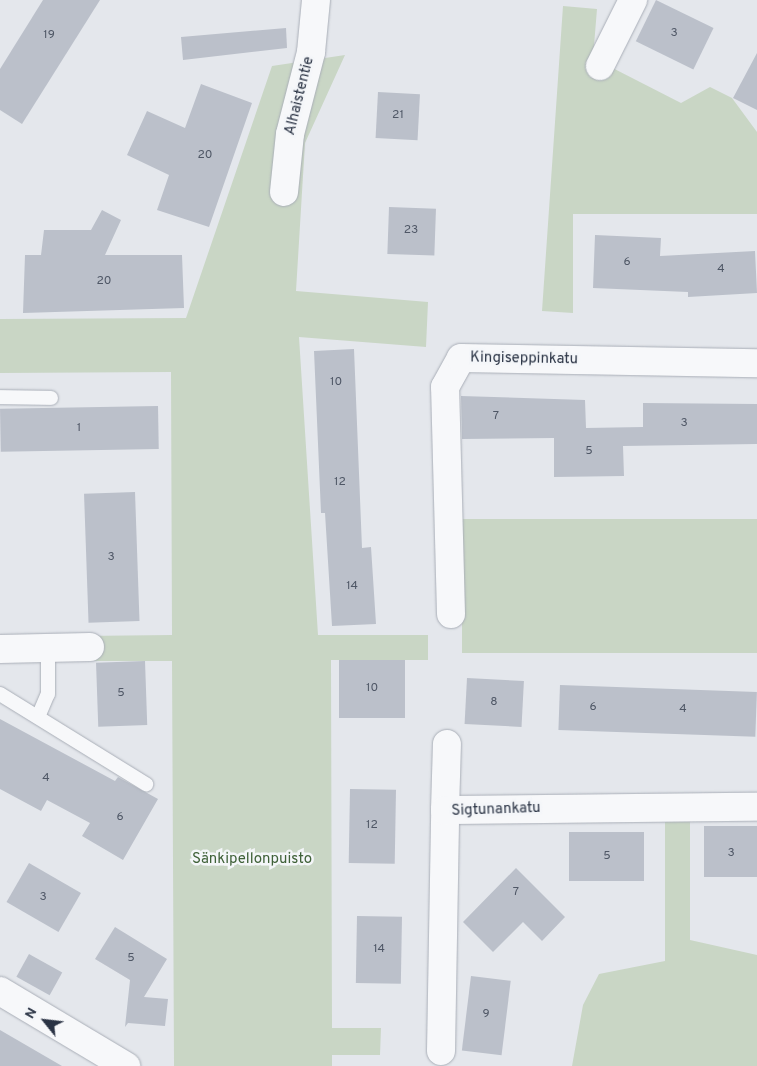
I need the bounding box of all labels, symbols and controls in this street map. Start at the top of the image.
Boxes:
house number: 3 [670,27,678,41]
house number: 19 [43,29,55,43]
street label: Alhaistentie [282,55,318,137]
house number: 21 [392,109,404,123]
house number: 20 [197,149,213,163]
house number: 23 [404,224,418,238]
house number: 6 [623,256,631,270]
house number: 4 [717,263,725,277]
house number: 20 [96,275,112,289]
street label: Kingiseppinkatu [470,349,578,369]
house number: 10 [330,376,342,390]
house number: 7 [493,410,499,424]
house number: 3 [680,417,688,431]
house number: 1 [77,422,81,436]
house number: 5 [585,445,593,459]
house number: 12 [334,476,346,490]
house number: 3 [107,551,115,565]
house number: 14 [346,580,358,594]
house number: 10 [366,682,378,696]
house number: 5 [117,687,125,701]
house number: 8 [490,696,498,710]
house number: 6 [589,701,597,715]
house number: 4 [679,703,687,717]
house number: 4 [42,772,50,786]
street label: Sigtunankatu [451,799,541,821]
house number: 6 [116,811,124,825]
house number: 12 [366,819,378,833]
house number: 3 [727,847,735,861]
house number: 5 [603,850,611,864]
park label: Sänkipellonpuisto [192,851,312,869]
house number: 7 [513,886,519,900]
house number: 3 [39,891,47,905]
house number: 14 [373,943,385,957]
house number: 5 [127,952,135,966]
north arrow [20,996,70,1046]
text: N [22,1005,41,1022]
house number: 9 [482,1008,490,1022]

